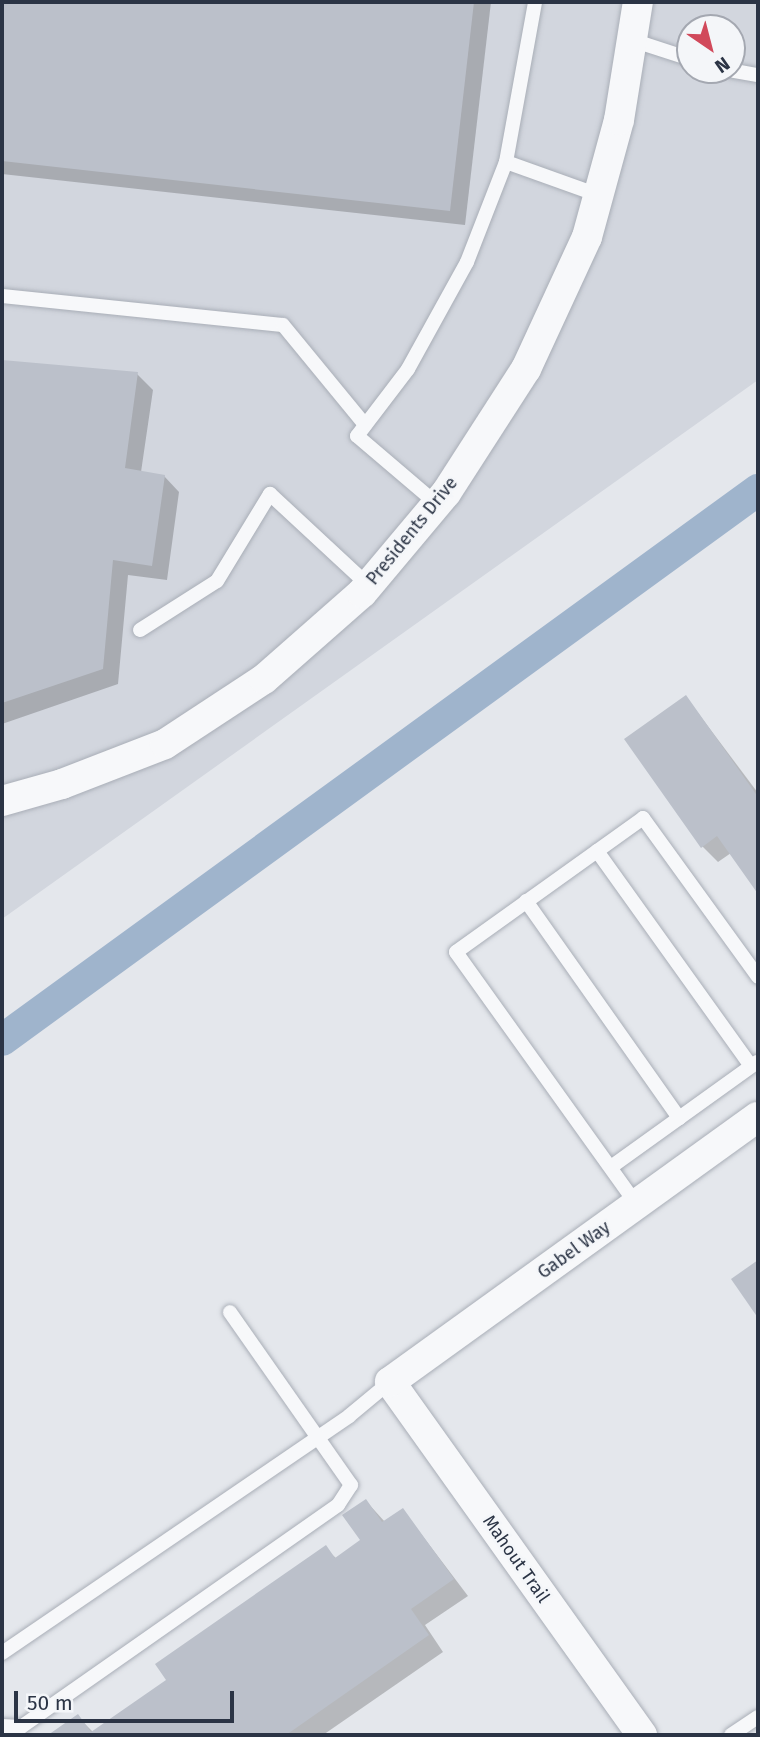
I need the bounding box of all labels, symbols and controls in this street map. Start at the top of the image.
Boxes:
north arrow [676,14,746,84]
text: N [710,52,734,78]
street label: Presidents Drive [362,473,462,589]
street label: Gabel Way [534,1216,614,1284]
street label: Mahout Trail [478,1511,554,1607]
scale bar [18,1678,238,1722]
text: 50 m [27,1690,73,1716]

